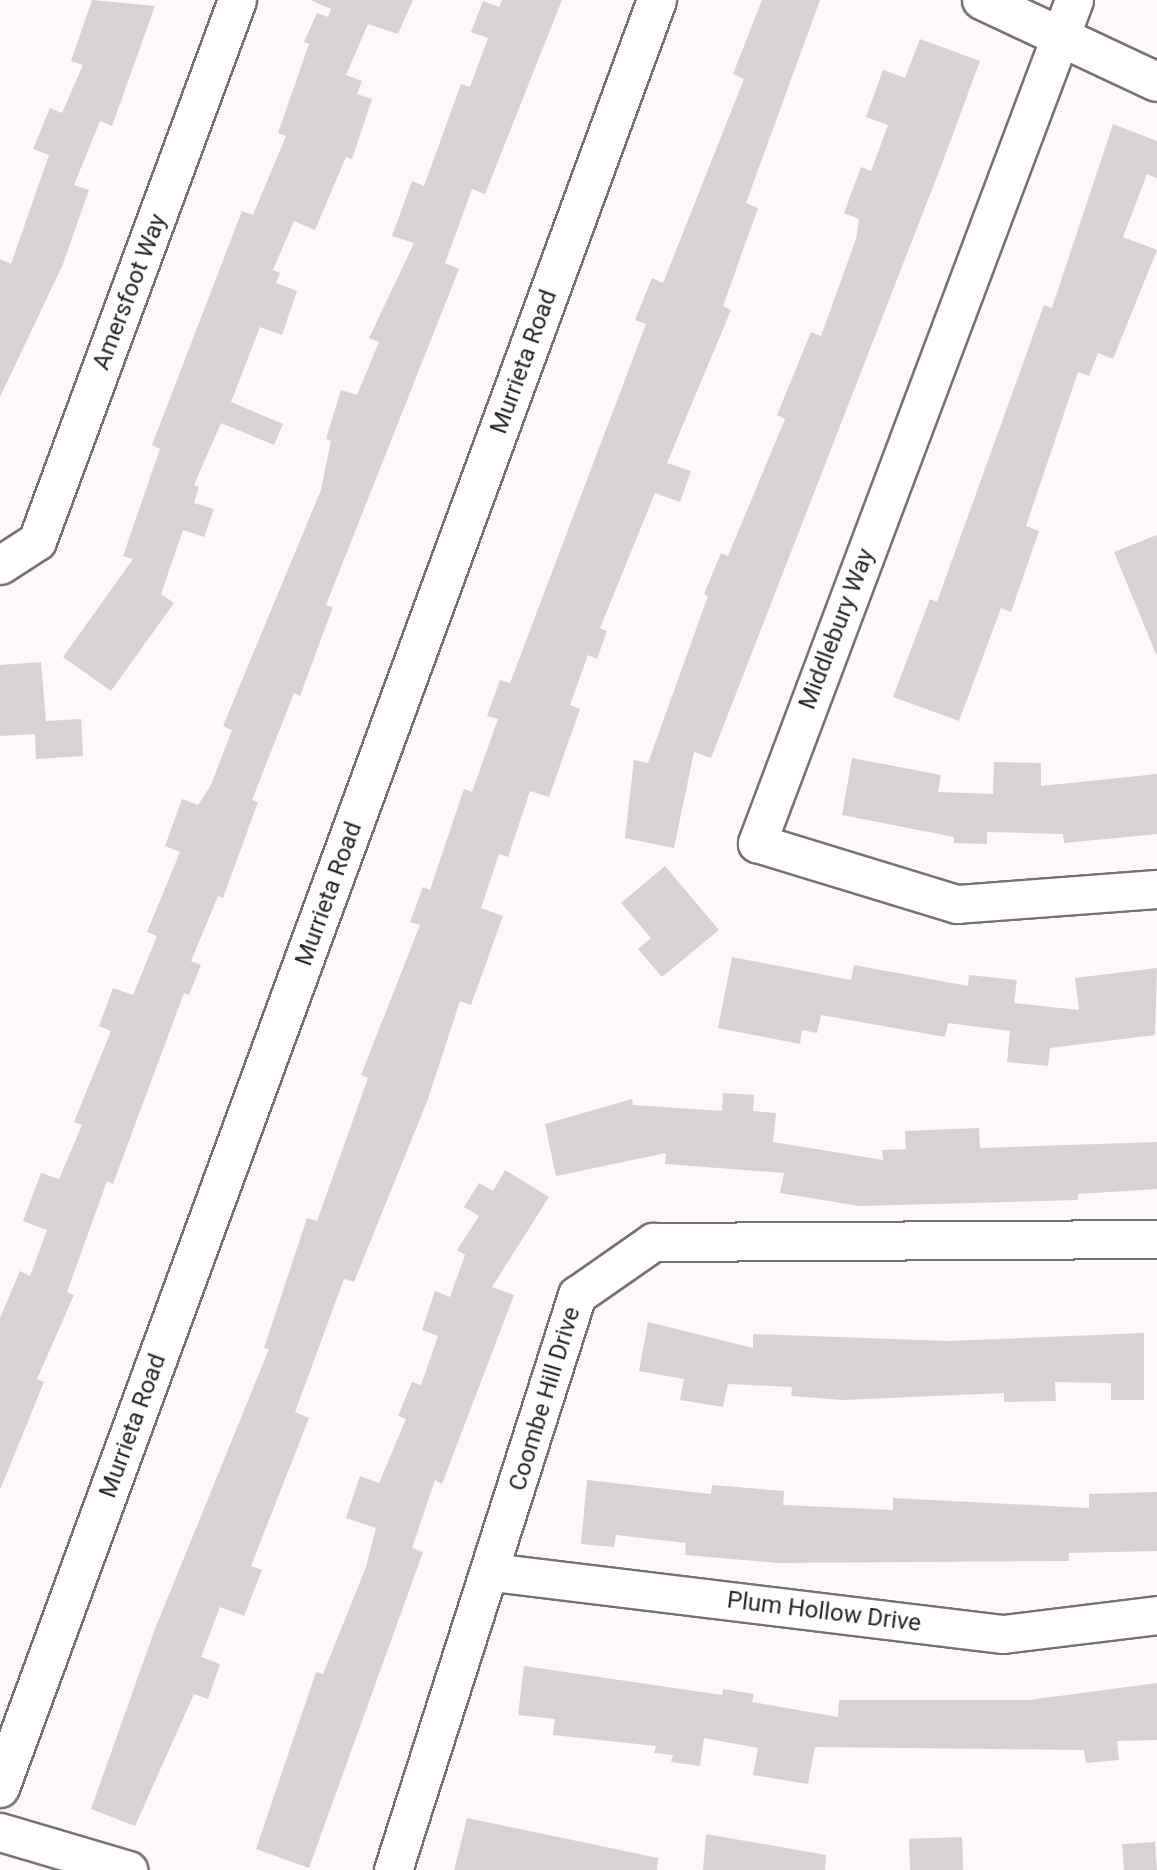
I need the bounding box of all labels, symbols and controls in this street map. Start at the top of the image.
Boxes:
street label: Amersfoot Way [87,210,173,374]
street label: Murrieta Road [485,286,563,438]
street label: Middlebury Way [793,545,881,713]
street label: Murrieta Road [290,818,368,970]
street label: Coombe Hill Drive [503,1304,587,1494]
street label: Murrieta Road [94,1350,172,1502]
street label: Plum Hollow Drive [725,1586,923,1638]

